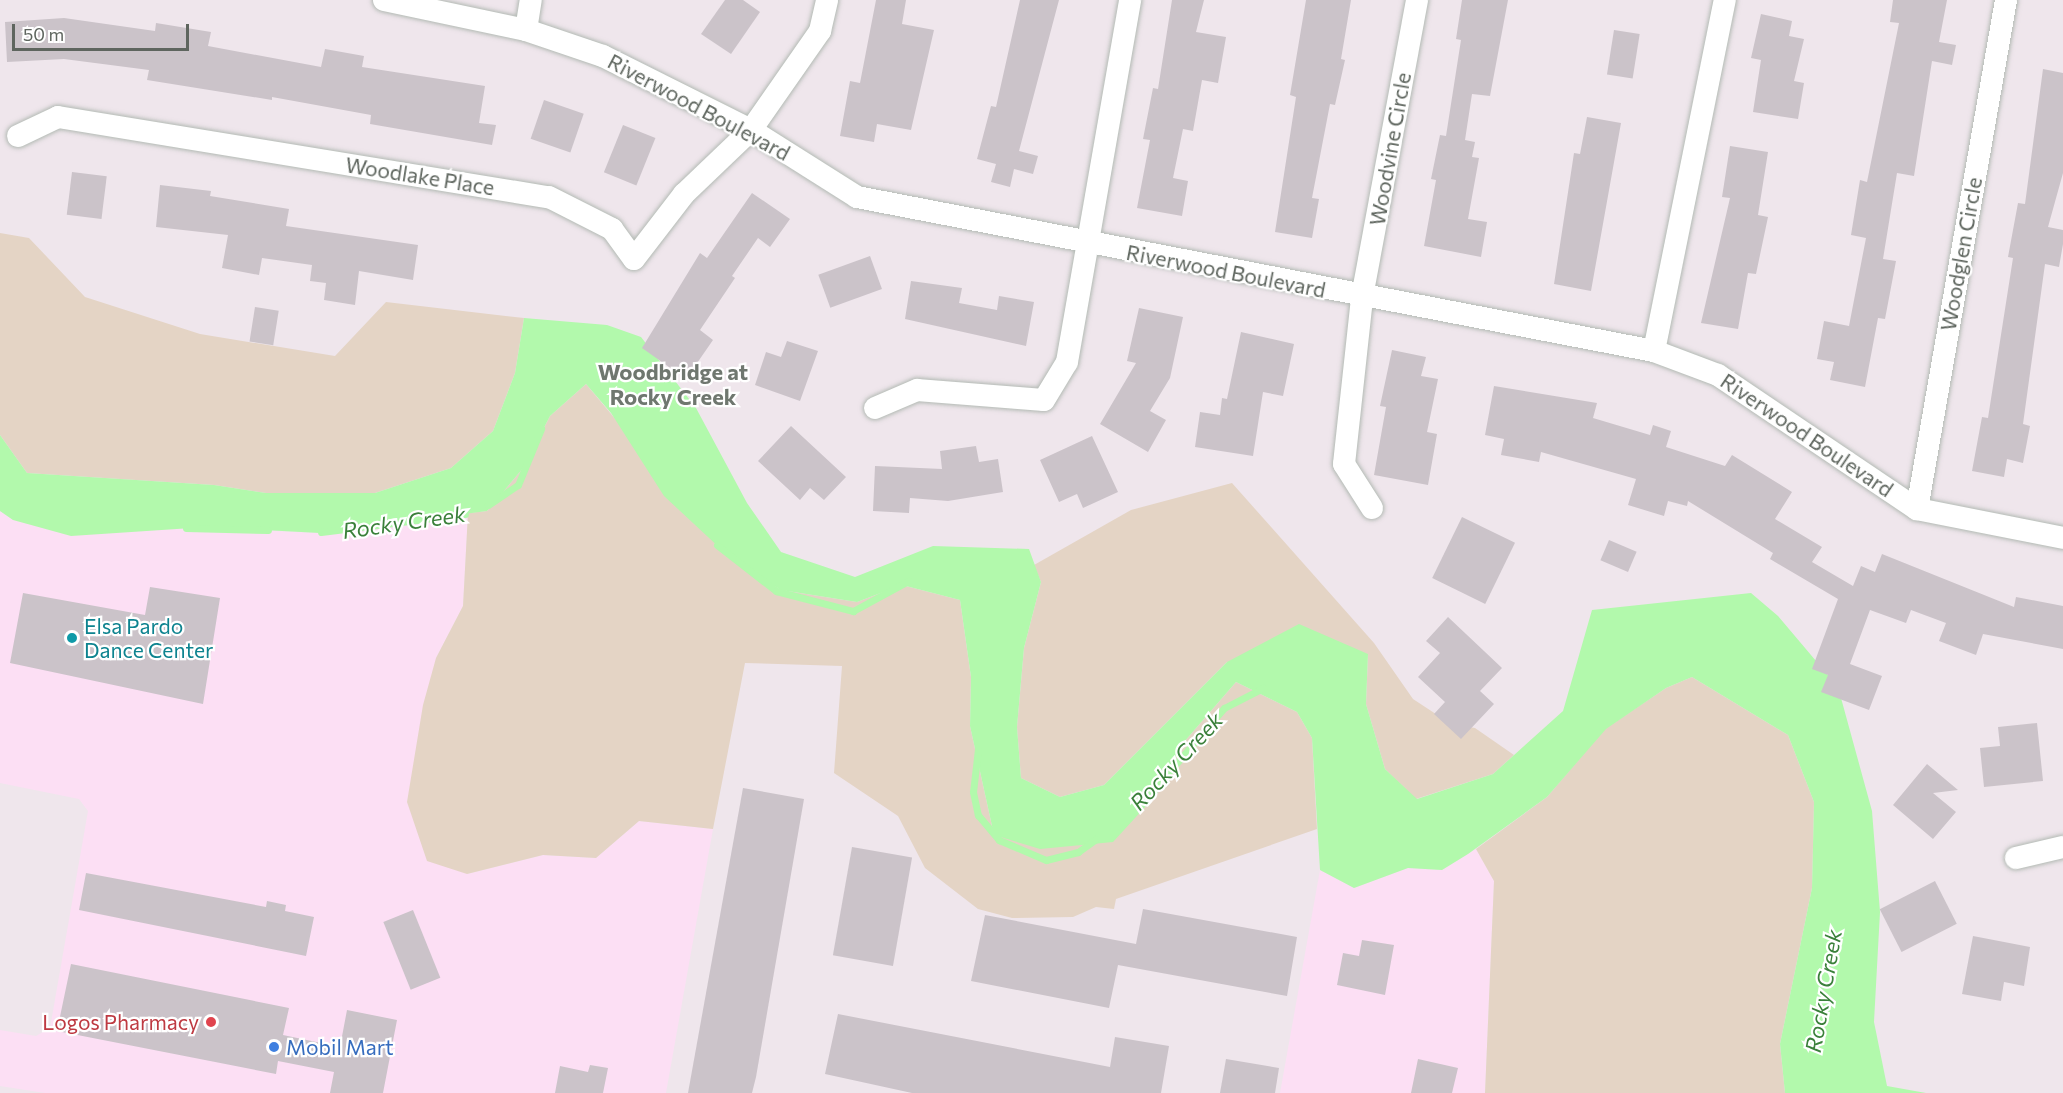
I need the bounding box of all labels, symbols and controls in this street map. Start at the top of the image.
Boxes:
scale bar [15,12,192,50]
text: 50 m [23,23,64,45]
street label: Riverwood Boulevard [604,48,794,166]
street label: Woodvine Circle [1364,70,1416,228]
street label: Woodlake Place [344,152,496,200]
street label: Woodglen Circle [1935,175,1987,333]
street label: Riverwood Boulevard [1124,239,1328,303]
district label: Woodbridge at Rocky Creek [598,358,748,410]
street label: Riverwood Boulevard [1716,368,1898,502]
water label: Rocky Creek [341,500,467,544]
place label: Elsa Pardo Dance Center [84,613,213,663]
marker: Elsa Pardo Dance Center [65,631,79,645]
water label: Rocky Creek [1124,707,1228,815]
water label: Rocky Creek [1799,928,1847,1054]
place label: Logos Pharmacy [42,1009,199,1035]
marker: Logos Pharmacy [204,1015,218,1029]
place label: Mobil Mart [286,1034,394,1060]
marker: Mobil Mart [267,1040,281,1054]

